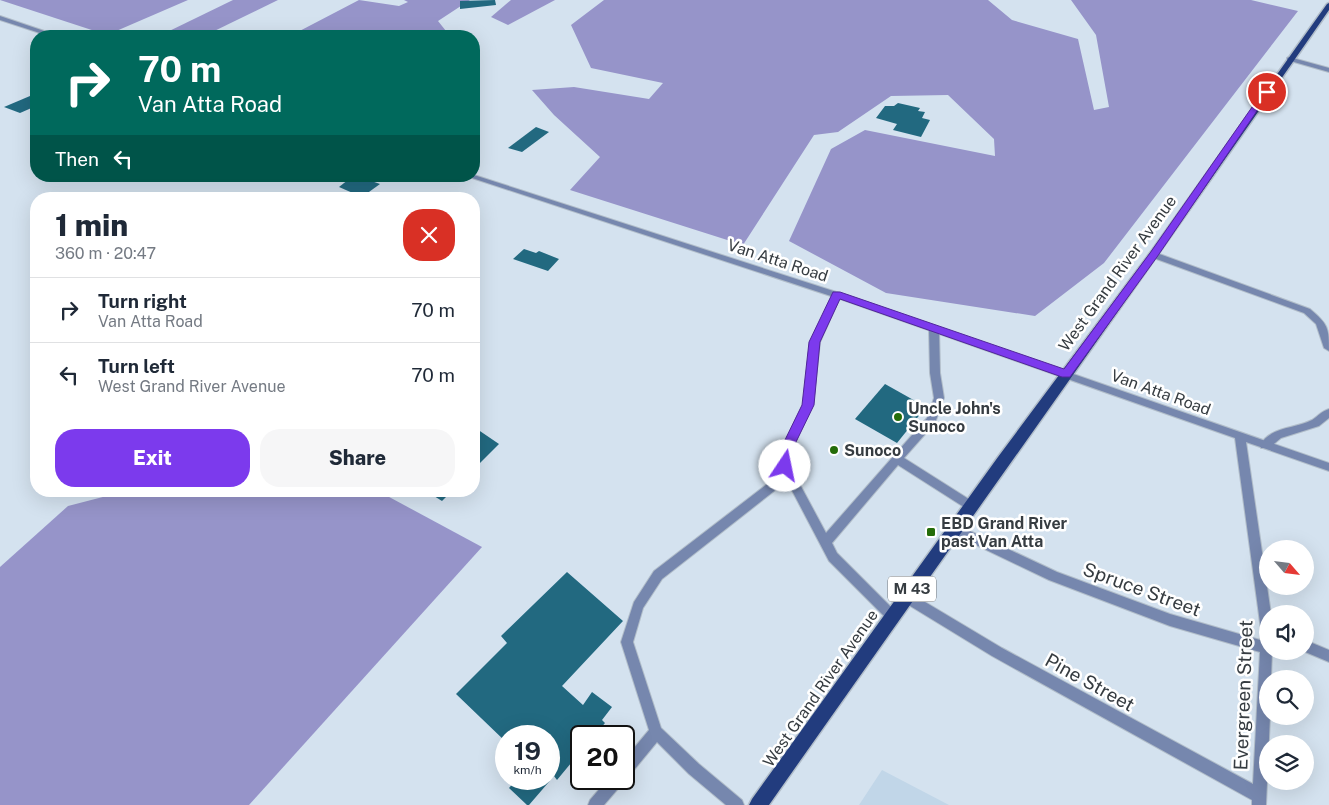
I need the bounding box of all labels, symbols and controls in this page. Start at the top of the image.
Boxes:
text: 70 m [138,49,221,90]
icon: right [55,50,120,115]
pin [1246,71,1288,113]
icon: arrive [1253,78,1281,106]
text: Van Atta Road [138,91,282,117]
icon: left [109,145,137,173]
text: Then [55,148,99,170]
street label: West Grand River Avenue [1055,192,1180,355]
text: 1 min [55,207,128,243]
button: close [403,209,455,261]
street label: Van Atta Road [725,235,831,286]
text: 360 m · 20:47 [55,244,156,263]
text: Turn right [98,290,187,312]
icon: right [55,296,83,324]
text: 70 m [411,299,455,321]
text: Van Atta Road [98,312,203,331]
text: Turn left [98,355,175,377]
icon: left [55,361,83,389]
text: 70 m [411,364,455,386]
street label: Van Atta Road [1108,366,1213,419]
text: West Grand River Avenue [98,377,286,396]
place label: Uncle John's Sunoco [908,399,1001,436]
marker: Uncle John's Sunoco [892,411,904,423]
button: Exit [55,429,250,487]
button: Share [260,429,455,487]
position arrow [758,439,810,491]
place label: Sunoco [844,441,901,460]
marker: Sunoco [828,444,840,456]
place label: EBD Grand River past Van Atta [941,514,1068,551]
marker: EBD Grand River past Van Atta [925,526,937,538]
north arrow [1259,540,1314,595]
map controls [1259,540,1314,790]
street label: Spruce Street [1080,558,1204,620]
road number: M 43 [888,576,936,602]
button: sound [1259,605,1314,660]
street label: West Grand River Avenue [759,606,882,771]
street label: Evergreen Street [1229,619,1257,771]
street label: Pine Street [1042,648,1138,716]
button: search [1259,670,1314,725]
speed limit sign: 20 [570,725,635,790]
button: layers [1259,735,1314,790]
text: 19 [514,736,541,766]
text: km/h [513,763,542,777]

